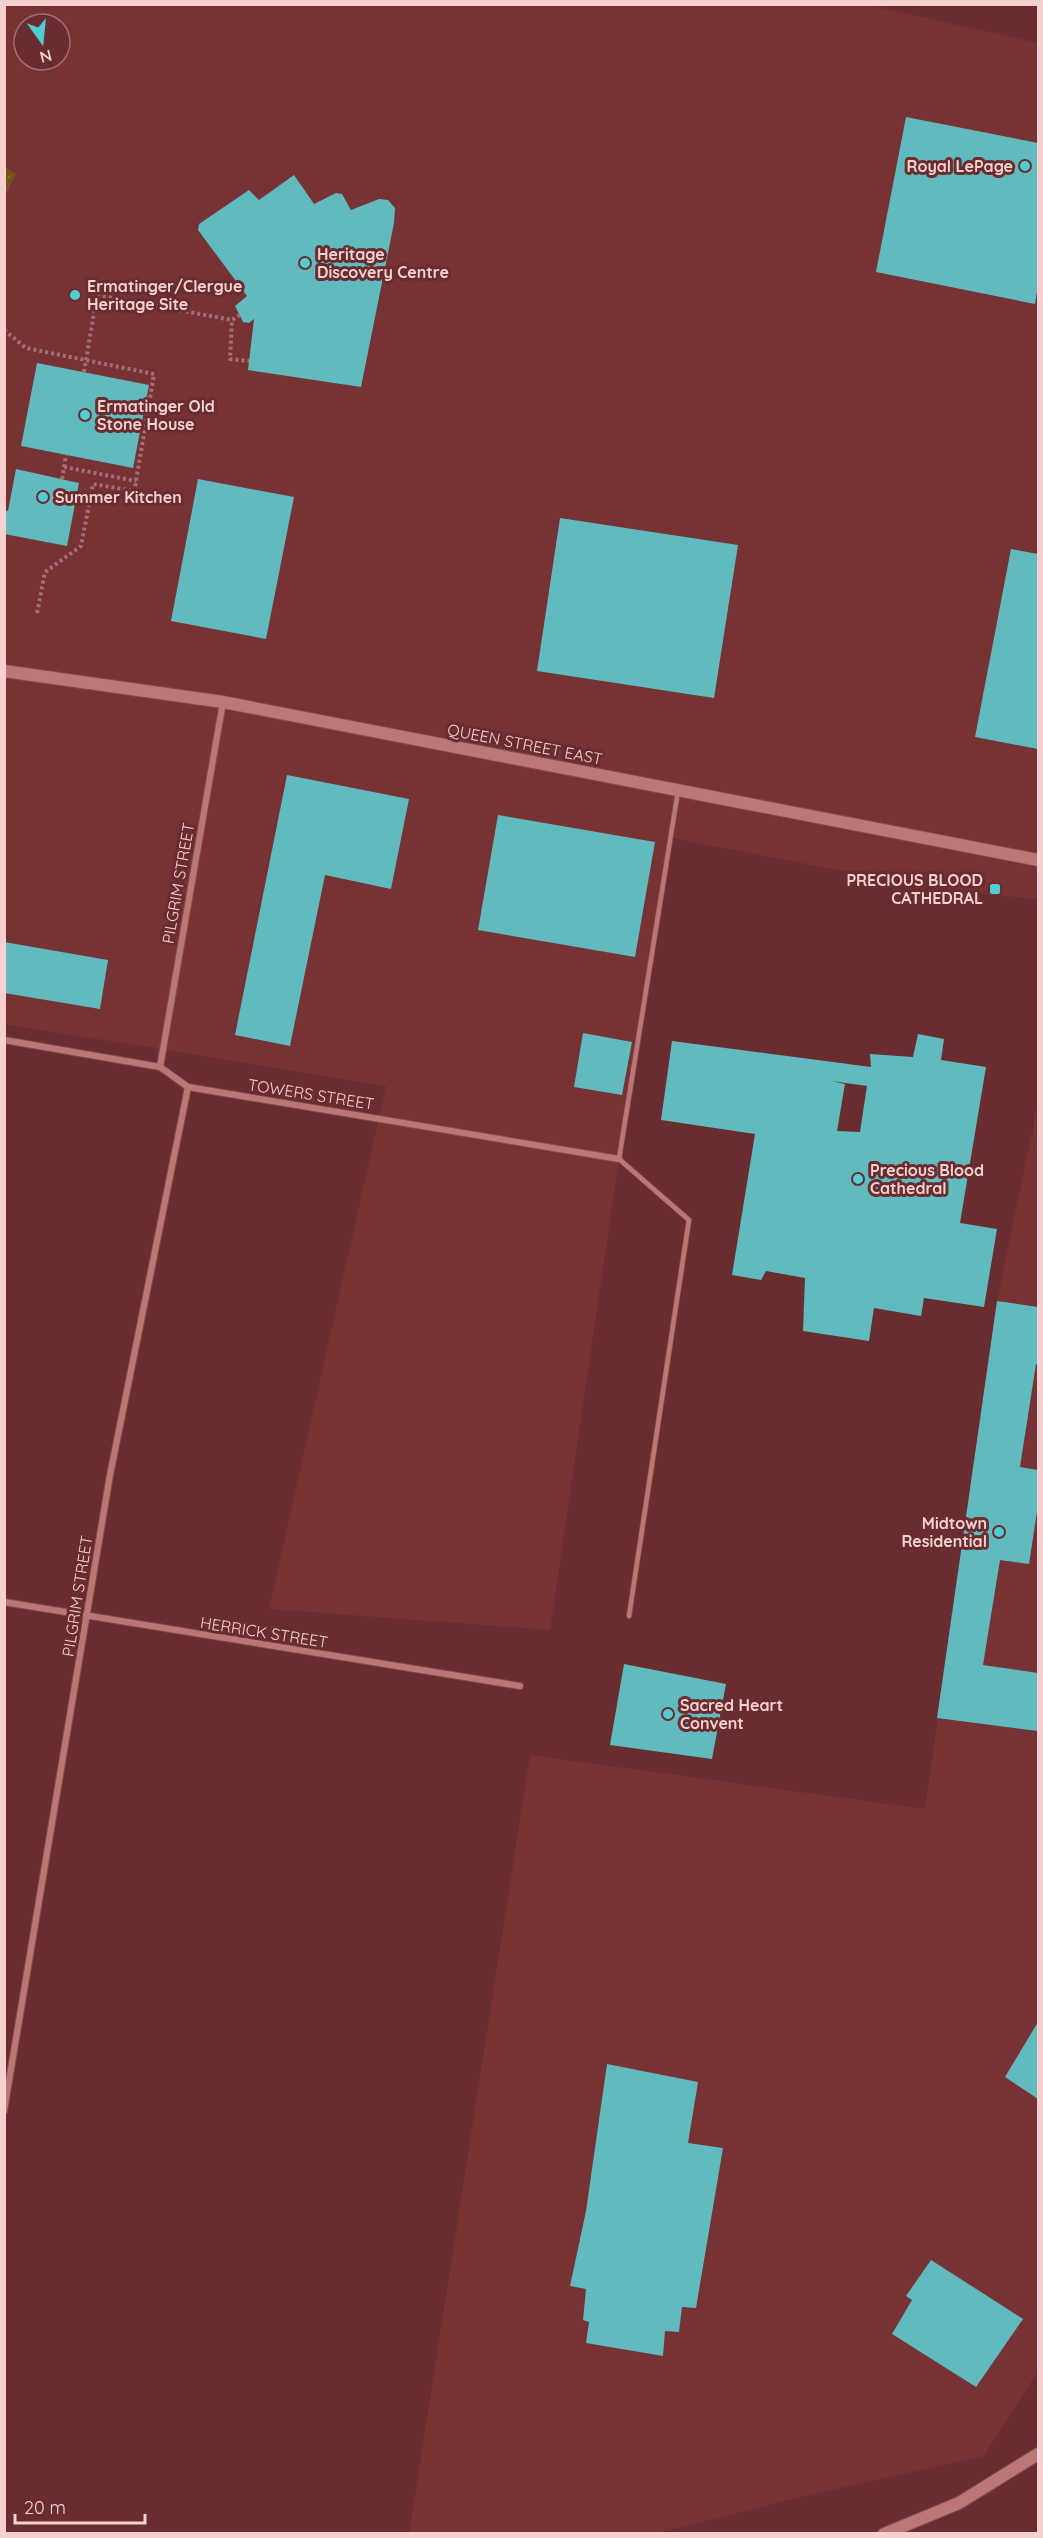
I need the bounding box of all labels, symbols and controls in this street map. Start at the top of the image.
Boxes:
north arrow [12,12,72,72]
text: N [38,45,54,68]
place label: Royal LePage [906,156,1013,176]
marker: Royal LePage [1018,159,1032,173]
place label: Heritage Discovery Centre [317,244,449,282]
marker: Heritage Discovery Centre [298,256,312,270]
place label: Ermatinger/Clergue Heritage Site [87,276,242,314]
marker: Ermatinger/Clergue Heritage Site [68,288,82,302]
place label: Ermatinger Old Stone House [97,396,215,434]
marker: Ermatinger Old Stone House [78,408,92,422]
place label: Summer Kitchen [55,487,182,507]
marker: Summer Kitchen [36,490,50,504]
street label: QUEEN STREET EAST [446,719,605,769]
street label: PILGRIM STREET [158,821,199,945]
place label: PRECIOUS BLOOD CATHEDRAL [846,870,983,908]
marker: PRECIOUS BLOOD CATHEDRAL [988,882,1002,896]
street label: TOWERS STREET [247,1074,376,1114]
place label: Precious Blood Cathedral [870,1160,984,1198]
marker: Precious Blood Cathedral [851,1172,865,1186]
place label: Midtown Residential [901,1513,987,1551]
marker: Midtown Residential [992,1525,1006,1539]
street label: PILGRIM STREET [58,1534,97,1658]
street label: HERRICK STREET [199,1612,330,1652]
place label: Sacred Heart Convent [680,1695,783,1733]
marker: Sacred Heart Convent [661,1707,675,1721]
scale bar [15,2487,146,2525]
text: 20 m [24,2496,66,2519]

